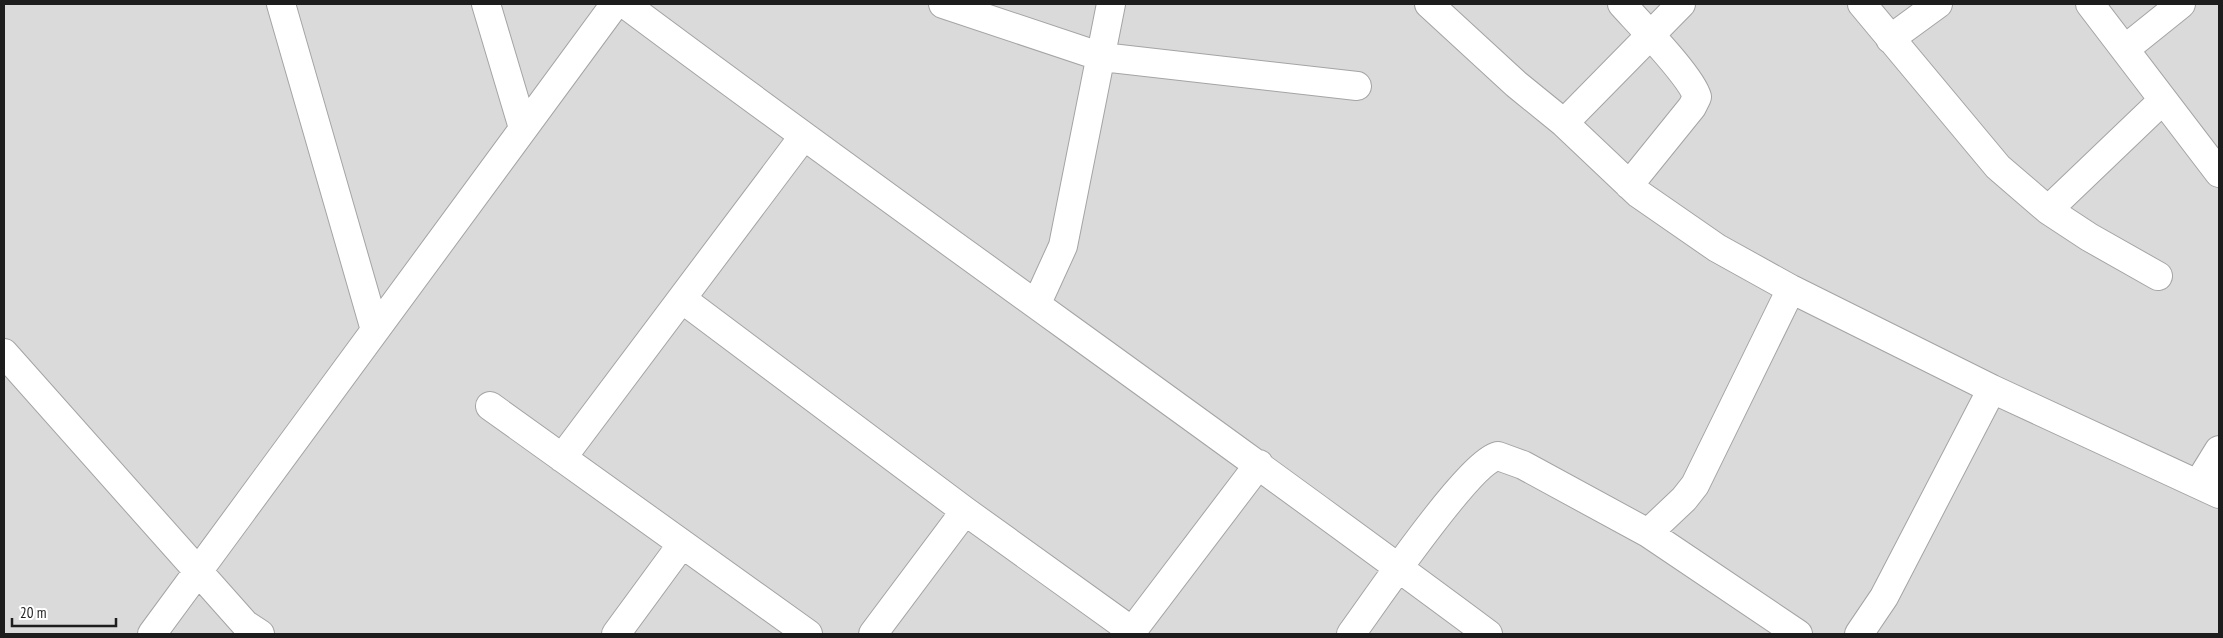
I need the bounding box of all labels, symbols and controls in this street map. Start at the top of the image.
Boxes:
scale bar [12,596,116,628]
text: 20 m [20,603,46,622]

